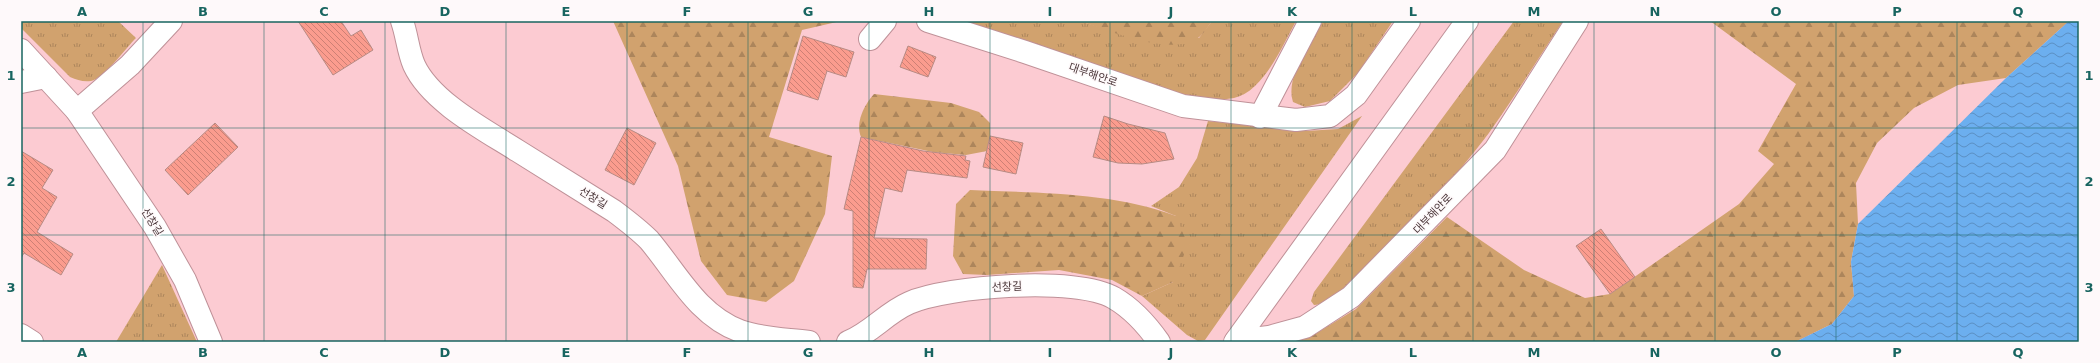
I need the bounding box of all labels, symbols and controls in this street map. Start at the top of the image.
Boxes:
text: A [77,4,87,19]
text: B [198,4,208,19]
text: C [319,4,329,19]
text: D [440,4,451,19]
text: E [562,4,570,19]
text: F [683,4,691,19]
text: G [803,4,813,19]
text: H [924,4,934,19]
text: I [1048,4,1052,19]
text: J [1168,4,1173,19]
text: K [1287,4,1298,19]
text: L [1409,4,1417,19]
text: M [1528,4,1540,19]
text: N [1650,4,1660,19]
text: O [1770,4,1782,19]
text: P [1892,4,1902,19]
text: Q [2012,4,2024,19]
street label: 대부해안로 [1067,61,1119,89]
text: 1 [6,68,16,83]
text: 1 [2084,68,2094,83]
text: 2 [6,174,16,189]
text: 2 [2084,174,2094,189]
street label: 선창길 [577,184,609,212]
street label: 대부해안로 [1411,191,1455,237]
street label: 선창길 [138,206,166,238]
text: 3 [6,280,16,295]
street label: 선창길 [991,280,1023,294]
text: 3 [2084,280,2094,295]
text: A [77,345,87,360]
text: B [198,345,208,360]
text: C [319,345,329,360]
text: D [440,345,451,360]
text: E [562,345,570,360]
text: F [683,345,691,360]
text: G [803,345,813,360]
text: H [924,345,934,360]
text: I [1048,345,1052,360]
text: J [1168,345,1173,360]
text: K [1287,345,1298,360]
text: L [1409,345,1417,360]
text: M [1528,345,1540,360]
text: N [1650,345,1660,360]
text: O [1770,345,1782,360]
text: P [1892,345,1902,360]
text: Q [2012,345,2024,360]

